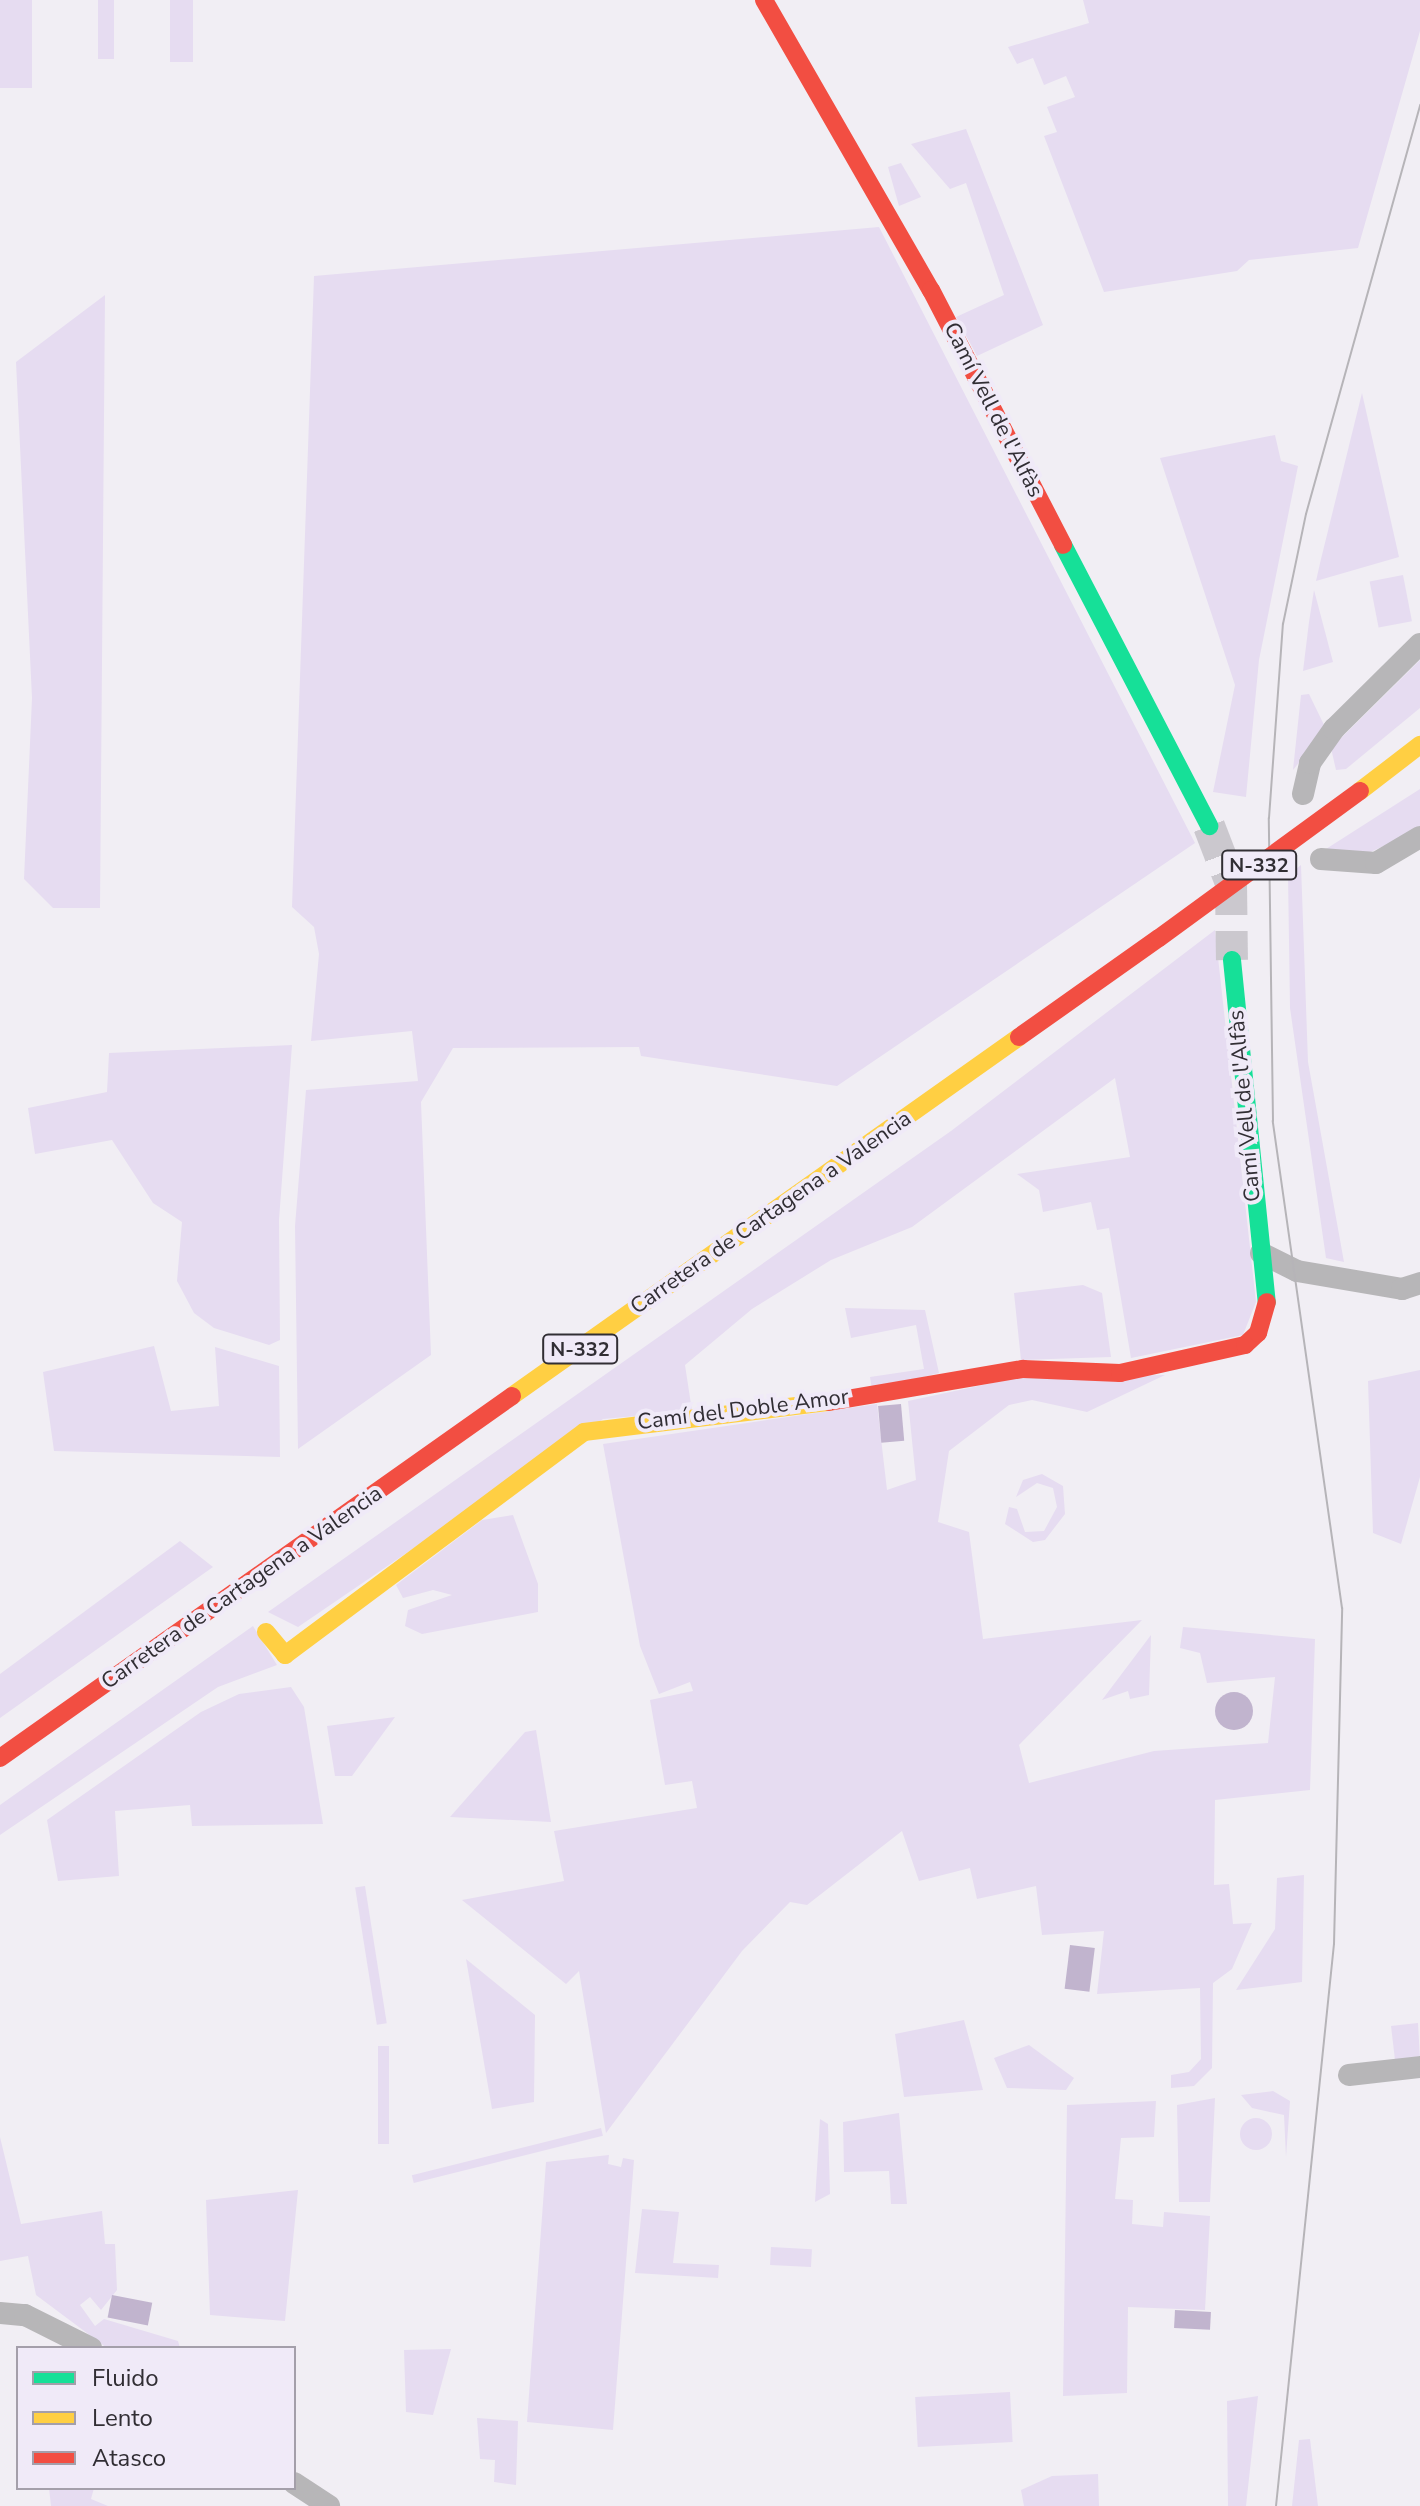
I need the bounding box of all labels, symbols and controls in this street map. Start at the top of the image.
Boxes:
street label: Camí Vell de l'Alfàs [938,318,1048,502]
road number: N-332 [1221,849,1297,881]
street label: Camí Vell de l'Alfàs [1223,1009,1267,1203]
street label: Carretera de Cartagena a Valencia [626,1106,916,1320]
road number: N-332 [542,1333,618,1365]
street label: Camí del Doble Amor [636,1384,850,1436]
street label: Carretera de Cartagena a Valencia [97,1481,387,1695]
legend [16,2346,296,2490]
text: Fluido [92,2362,159,2394]
text: Lento [92,2402,153,2434]
text: Atasco [92,2442,166,2474]

